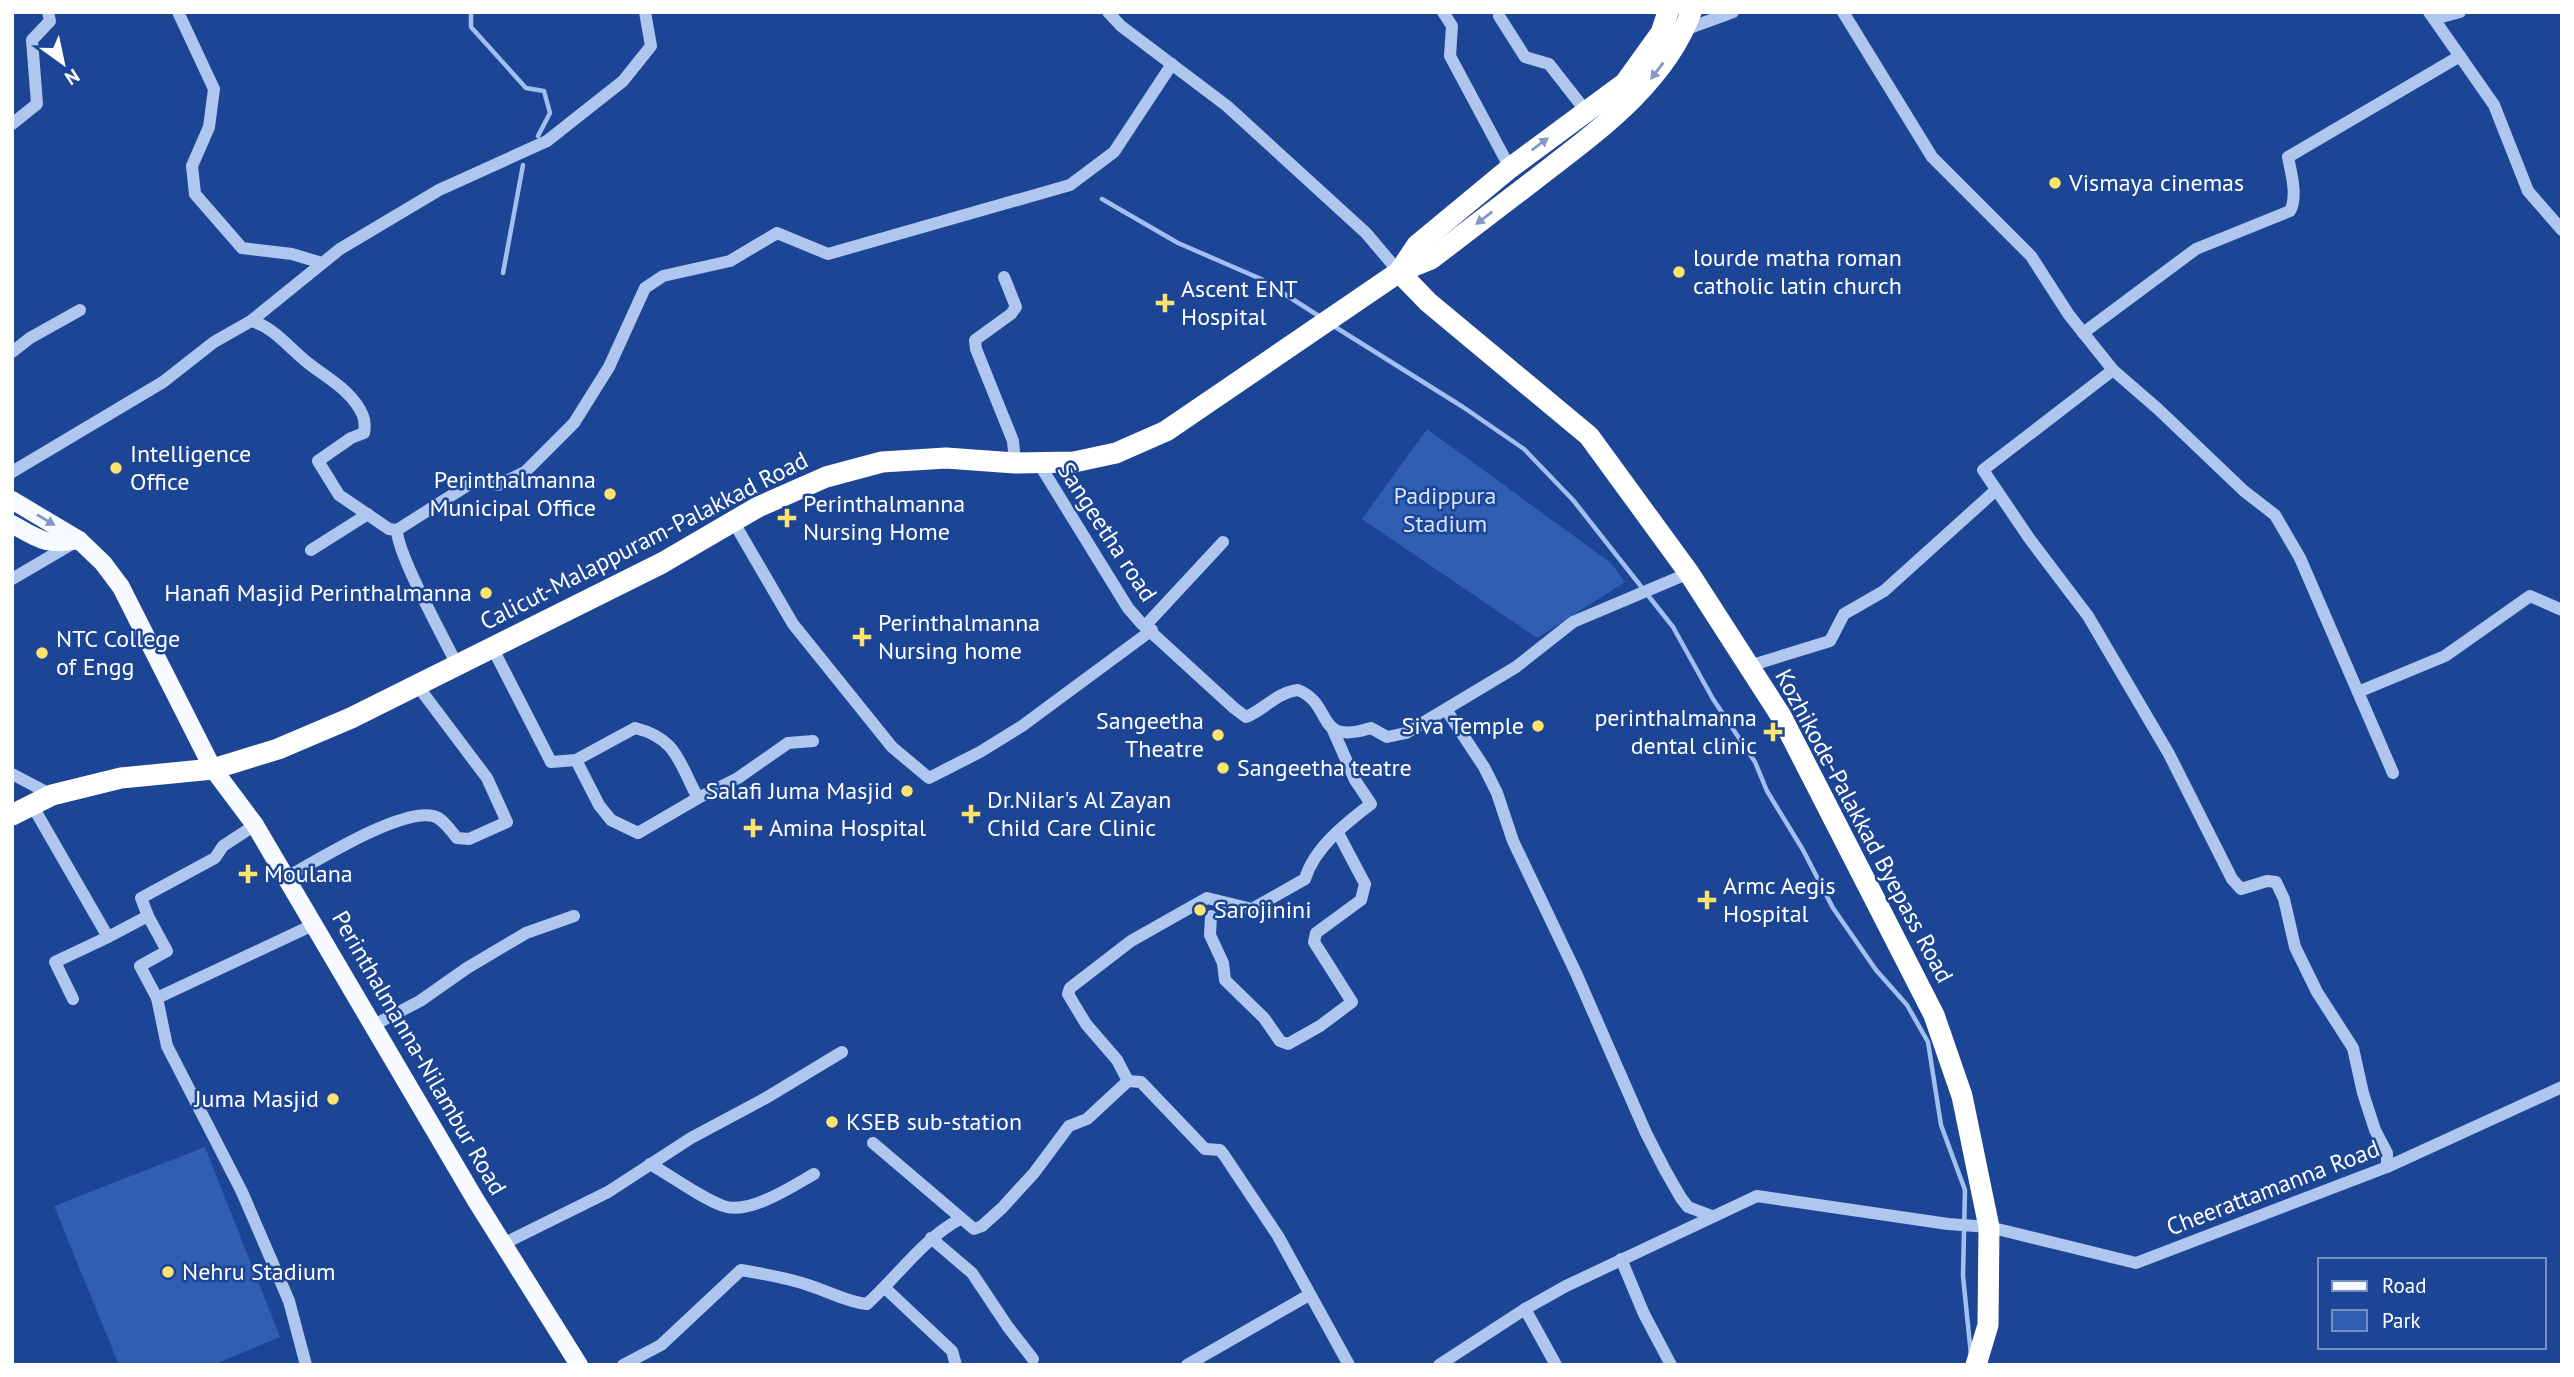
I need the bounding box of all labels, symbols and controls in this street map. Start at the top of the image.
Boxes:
north arrow [28,28,98,98]
one-way arrow [1649,61,1664,79]
text: N [60,64,84,91]
one-way arrow [1530,137,1548,152]
place label: Vismaya cinemas [2068,167,2244,198]
marker: Vismaya cinemas [2047,175,2063,191]
one-way arrow [1475,210,1493,224]
place label: lourde matha roman catholic latin church [1693,242,1902,301]
marker: lourde matha roman catholic latin church [1671,264,1687,280]
place label: Ascent ENT Hospital [1181,273,1298,332]
marker: Ascent ENT Hospital [1155,293,1175,313]
place label: Intelligence Office [130,438,251,497]
street label: Calicut-Malappuram-Palakkad Road [475,444,813,637]
street label: Sangeetha road [1051,456,1164,607]
marker: Intelligence Office [108,460,124,476]
place label: Perinthalmanna Municipal Office [429,464,596,523]
park label: Padippura Stadium [1394,480,1496,539]
marker: Perinthalmanna Municipal Office [602,486,618,502]
place label: Perinthalmanna Nursing Home [803,488,965,547]
marker: Perinthalmanna Nursing Home [777,508,797,528]
one-way arrow [36,513,55,526]
place label: Hanafi Masjid Perinthalmanna [164,577,472,608]
marker: Hanafi Masjid Perinthalmanna [478,585,494,601]
place label: Perinthalmanna Nursing home [878,607,1040,666]
place label: NTC College of Engg [56,623,180,682]
marker: Perinthalmanna Nursing home [852,627,872,647]
marker: NTC College of Engg [34,645,50,661]
street label: Kozhikode-Palakkad Byepass Road [1768,663,1961,988]
place label: perinthalmanna dental clinic [1594,702,1757,761]
place label: Sangeetha Theatre [1096,705,1204,764]
place label: Siva Temple [1402,710,1524,741]
marker: Siva Temple [1530,718,1546,734]
marker: perinthalmanna dental clinic [1763,722,1783,742]
marker: Sangeetha Theatre [1210,727,1226,743]
place label: Sangeetha teatre [1237,752,1412,783]
marker: Sangeetha teatre [1215,760,1231,776]
place label: Salafi Juma Masjid [706,775,893,806]
marker: Salafi Juma Masjid [899,783,915,799]
place label: Dr.Nilar's Al Zayan Child Care Clinic [987,784,1171,843]
marker: Dr.Nilar's Al Zayan Child Care Clinic [961,804,981,824]
place label: Amina Hospital [769,812,926,843]
marker: Amina Hospital [743,818,763,838]
place label: Moulana [264,858,353,889]
marker: Moulana [238,864,258,884]
place label: Armc Aegis Hospital [1723,870,1836,929]
marker: Armc Aegis Hospital [1697,890,1717,910]
place label: Sarojinini [1214,894,1312,925]
marker: Sarojinini [1192,902,1208,918]
street label: Perinthalmanna-Nilambur Road [325,905,514,1200]
place label: Juma Masjid [194,1083,319,1114]
marker: Juma Masjid [325,1091,341,1107]
place label: KSEB sub-station [846,1106,1022,1137]
marker: KSEB sub-station [824,1114,840,1130]
street label: Cheerattamanna Road [2162,1133,2384,1242]
place label: Nehru Stadium [182,1256,336,1287]
legend [2318,1258,2546,1349]
marker: Nehru Stadium [160,1264,176,1280]
text: Road [2382,1272,2426,1299]
text: Park [2382,1307,2421,1334]

